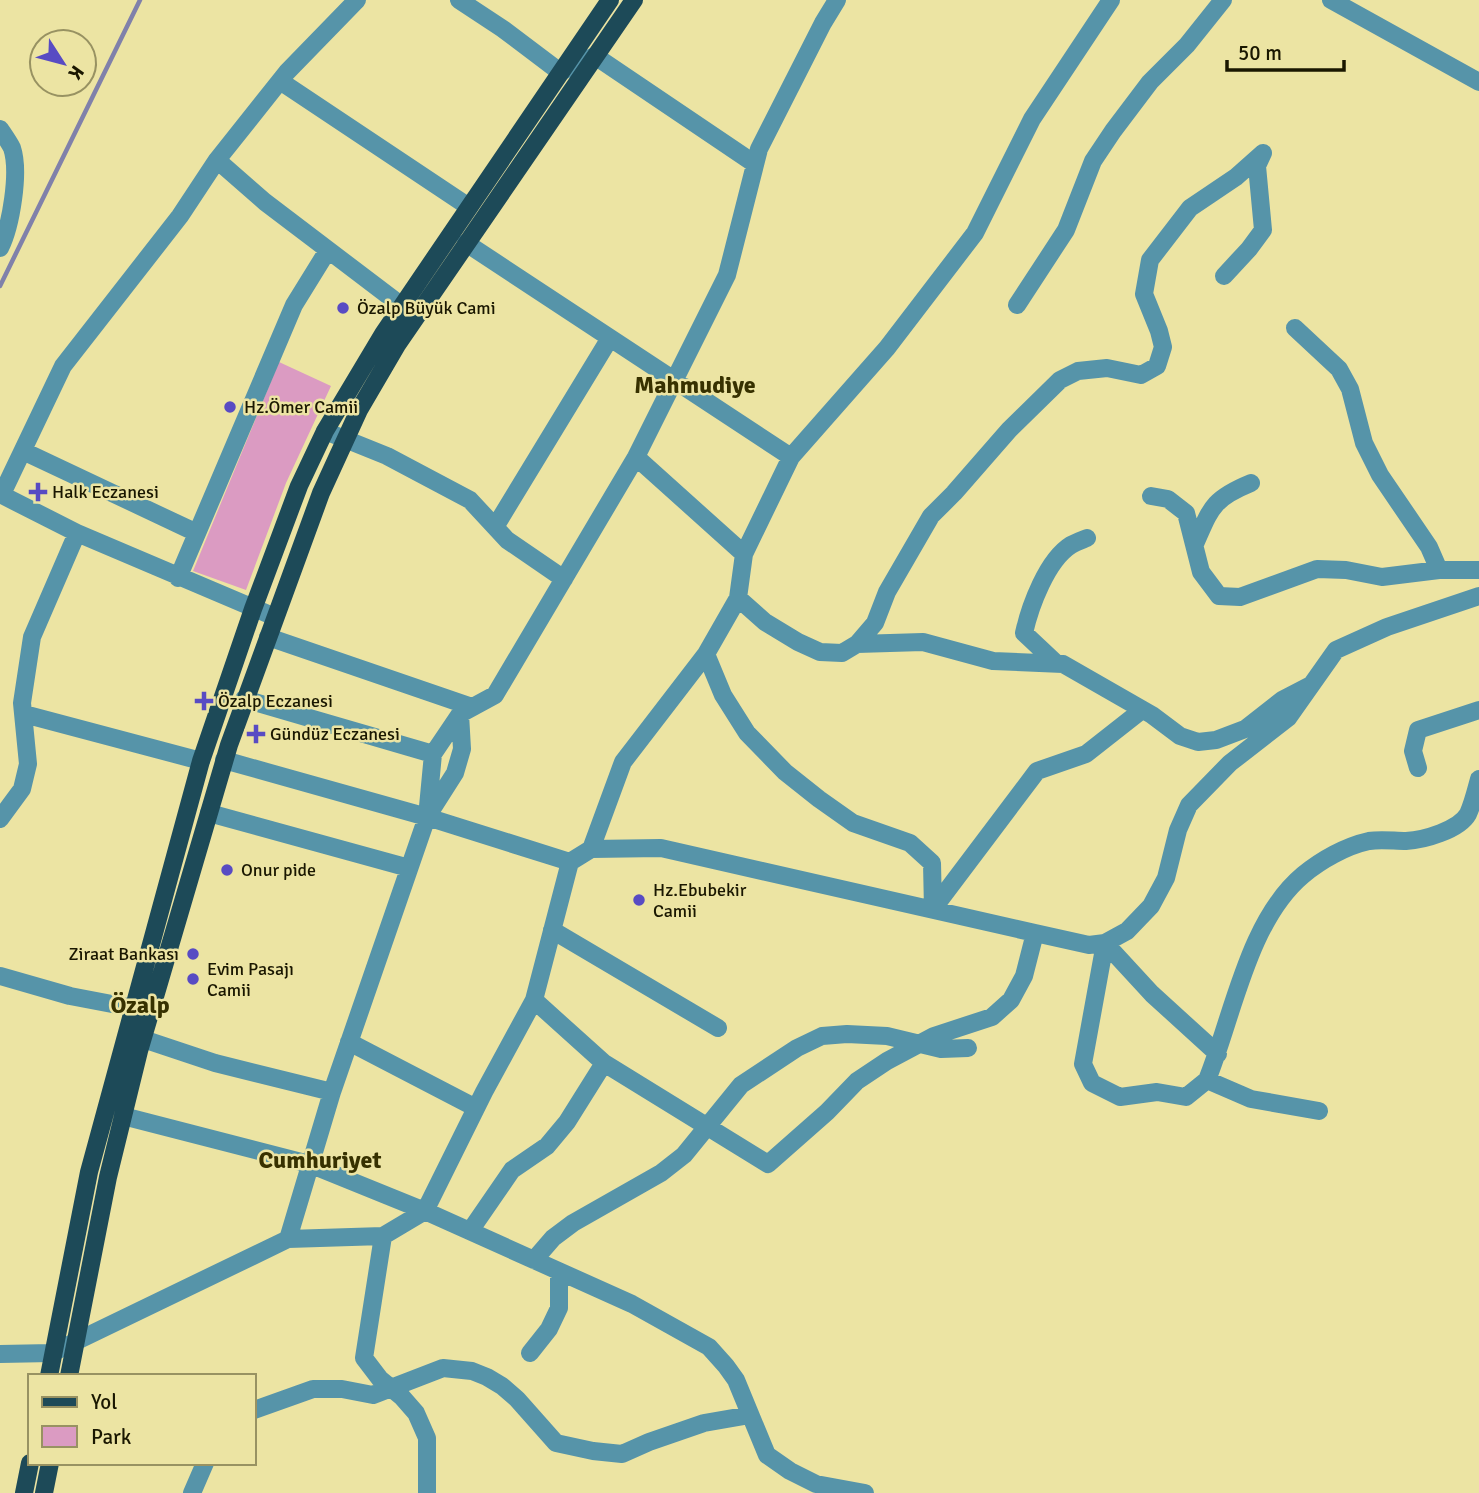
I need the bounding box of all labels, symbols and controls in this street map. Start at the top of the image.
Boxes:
north arrow [28,28,98,98]
scale bar [1227,28,1344,72]
text: 50 m [1238,40,1282,66]
text: K [63,61,89,84]
place label: Özalp Büyük Cami [357,297,496,319]
marker: Özalp Büyük Cami [335,300,351,316]
district label: Mahmudiye [634,370,756,400]
place label: Hz.Ömer Camii [244,396,358,418]
marker: Hz.Ömer Camii [222,399,238,415]
place label: Halk Eczanesi [52,481,159,503]
marker: Halk Eczanesi [30,484,46,500]
place label: Özalp Eczanesi [218,690,333,712]
marker: Özalp Eczanesi [196,693,212,709]
place label: Gündüz Eczanesi [270,723,400,745]
marker: Gündüz Eczanesi [248,726,264,742]
place label: Onur pide [241,859,316,881]
marker: Onur pide [219,862,235,878]
place label: Hz.Ebubekir Camii [653,879,747,922]
marker: Hz.Ebubekir Camii [631,892,647,908]
place label: Ziraat Bankası [68,943,179,965]
marker: Ziraat Bankası [185,946,201,962]
place label: Evim Pasajı Camii [207,958,294,1001]
marker: Evim Pasajı Camii [185,971,201,987]
district label: Özalp [110,990,170,1020]
district label: Cumhuriyet [259,1145,381,1175]
legend [28,1374,256,1465]
text: Yol [91,1389,117,1415]
text: Park [91,1424,132,1450]

